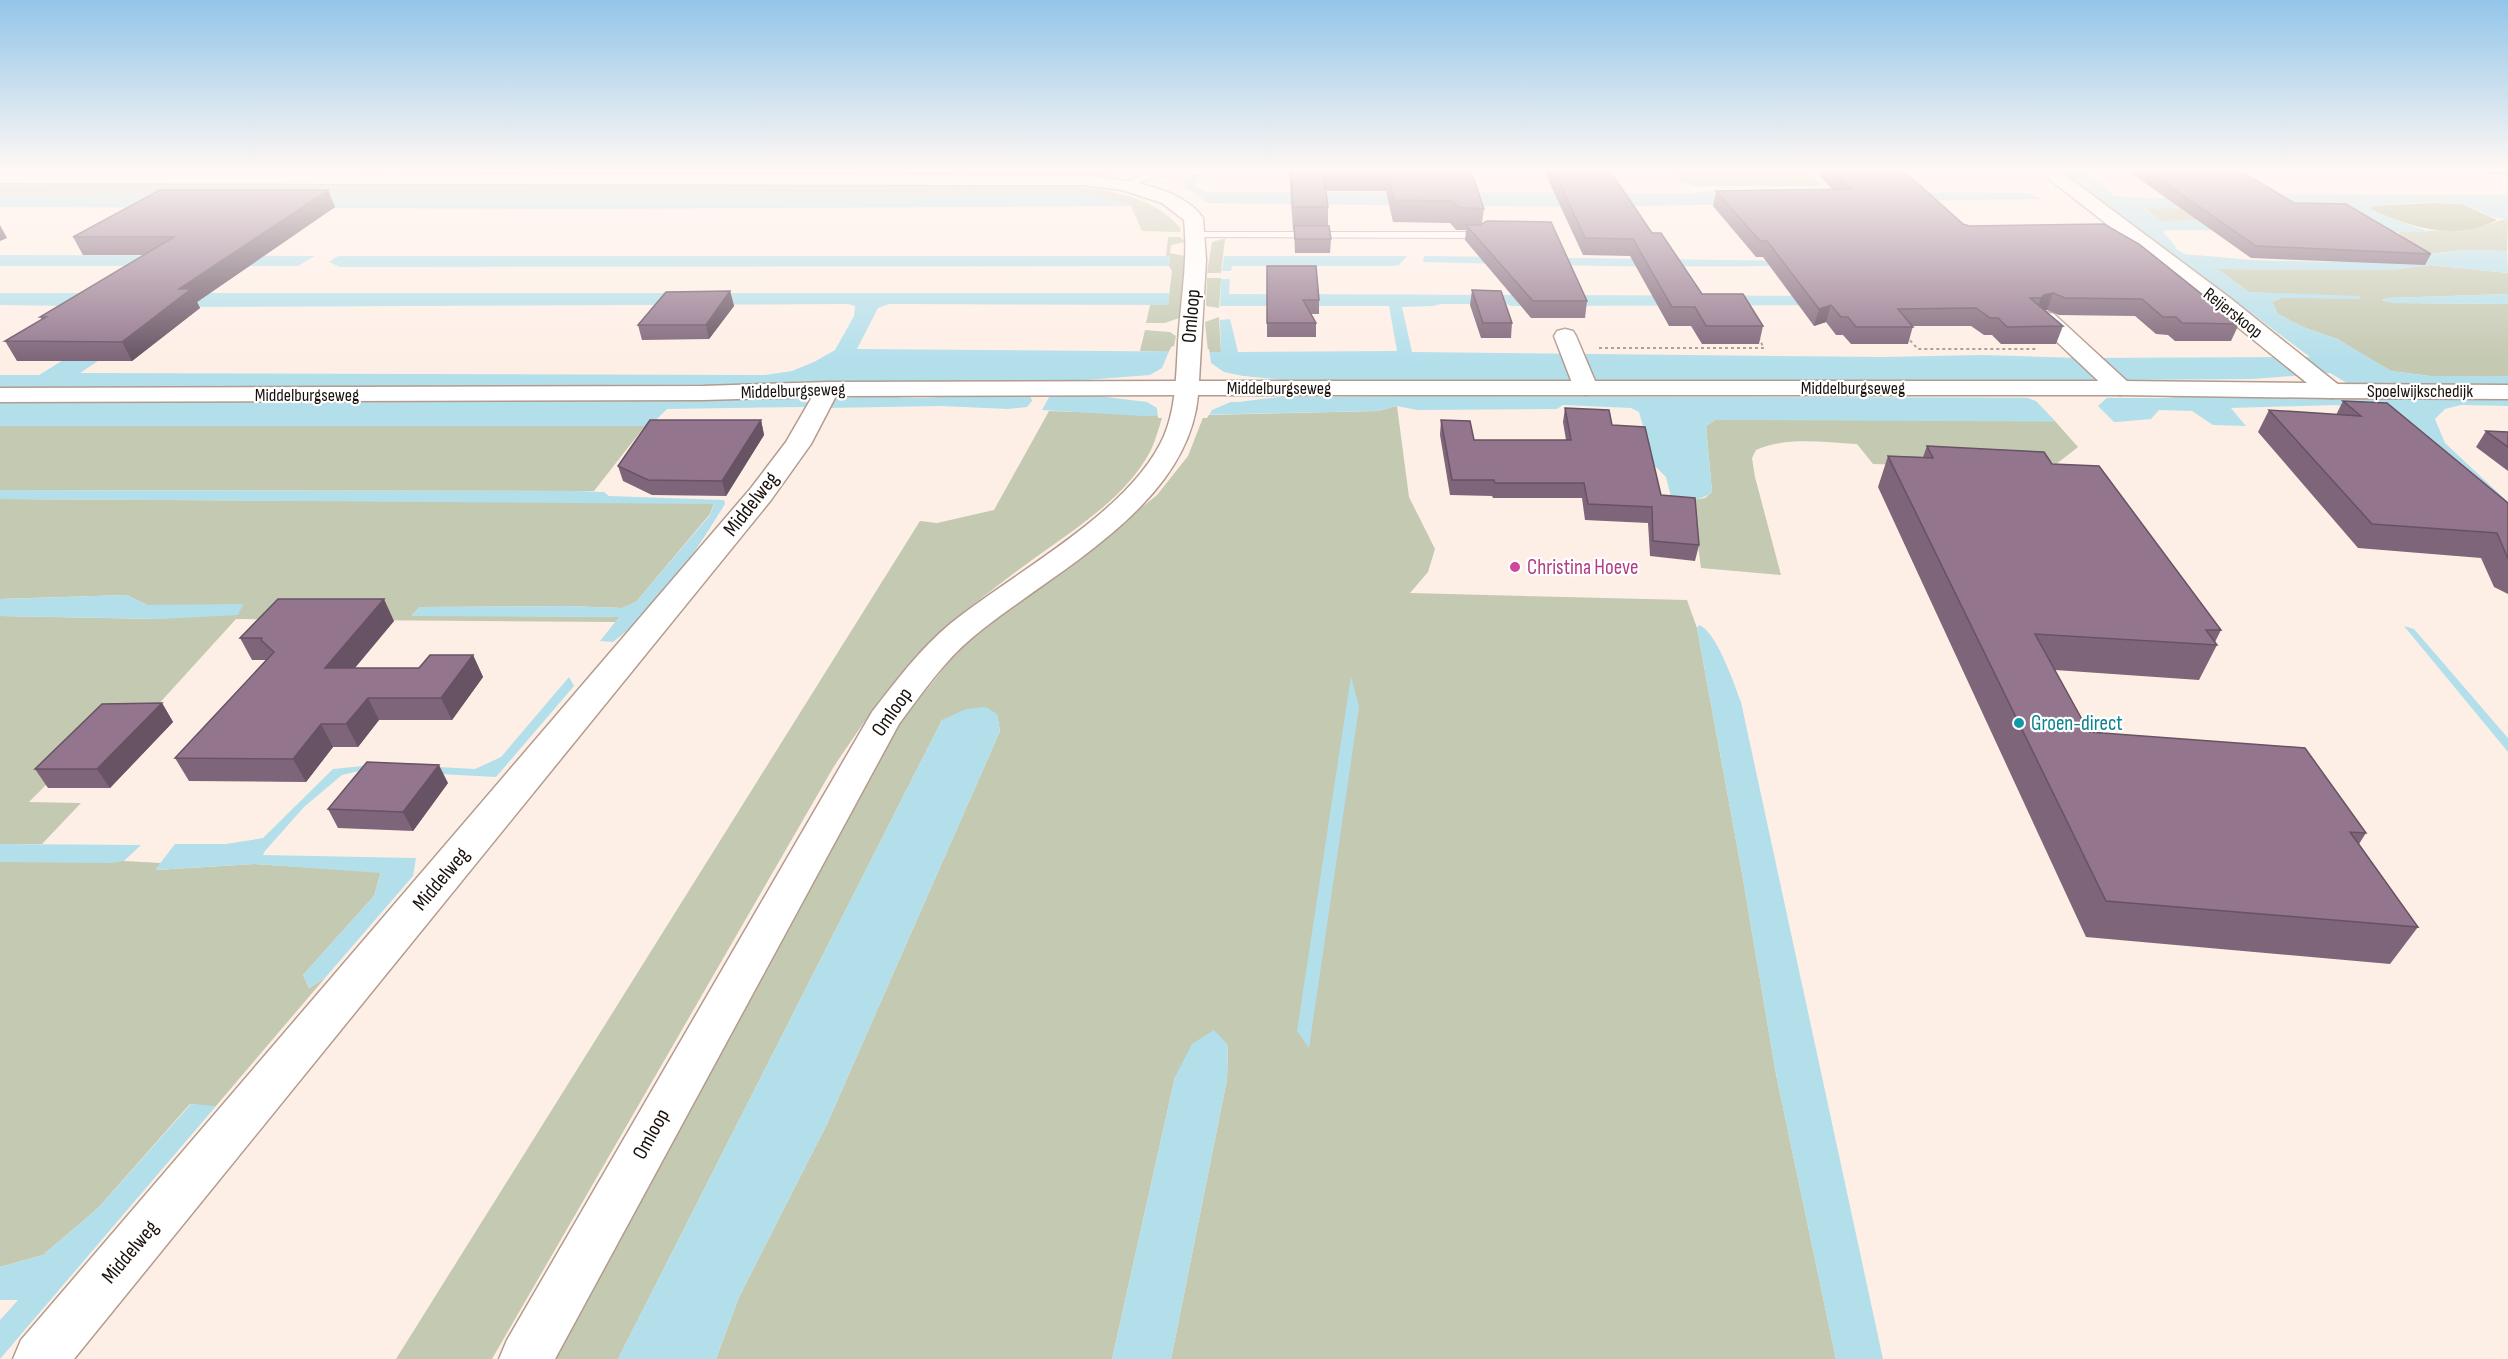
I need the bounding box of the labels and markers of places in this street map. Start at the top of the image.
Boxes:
place label: Christina Hoeve [1527,555,1638,580]
marker: Christina Hoeve [1508,560,1522,574]
place label: Groen-direct [2031,711,2123,736]
marker: Groen-direct [2012,716,2026,730]

